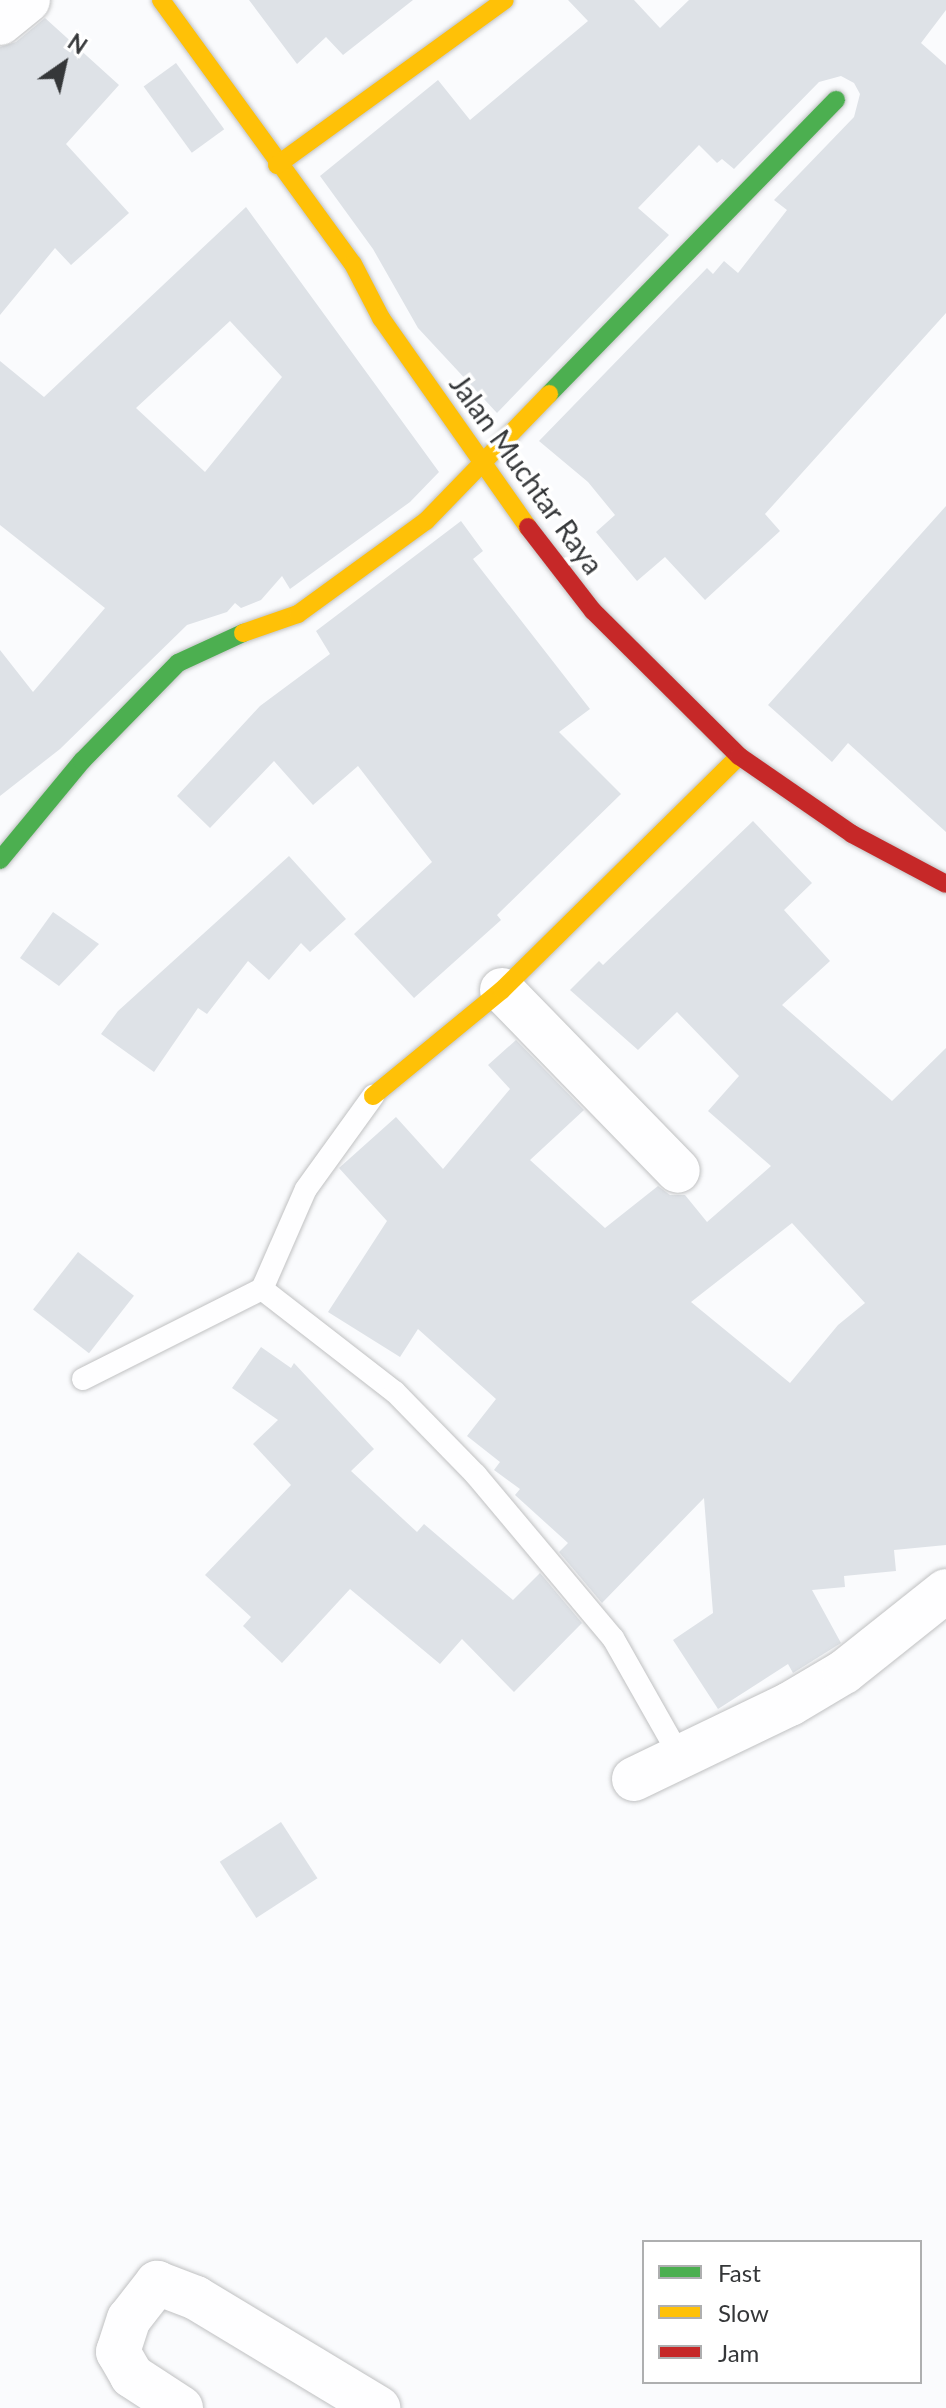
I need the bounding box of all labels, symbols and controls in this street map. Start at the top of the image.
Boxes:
north arrow [24,24,104,104]
text: N [63,28,92,60]
street label: Jalan Muchtar Raya [443,367,611,581]
legend [642,2240,922,2384]
text: Fast [718,2258,761,2287]
text: Slow [718,2298,769,2327]
text: Jam [718,2338,759,2367]

